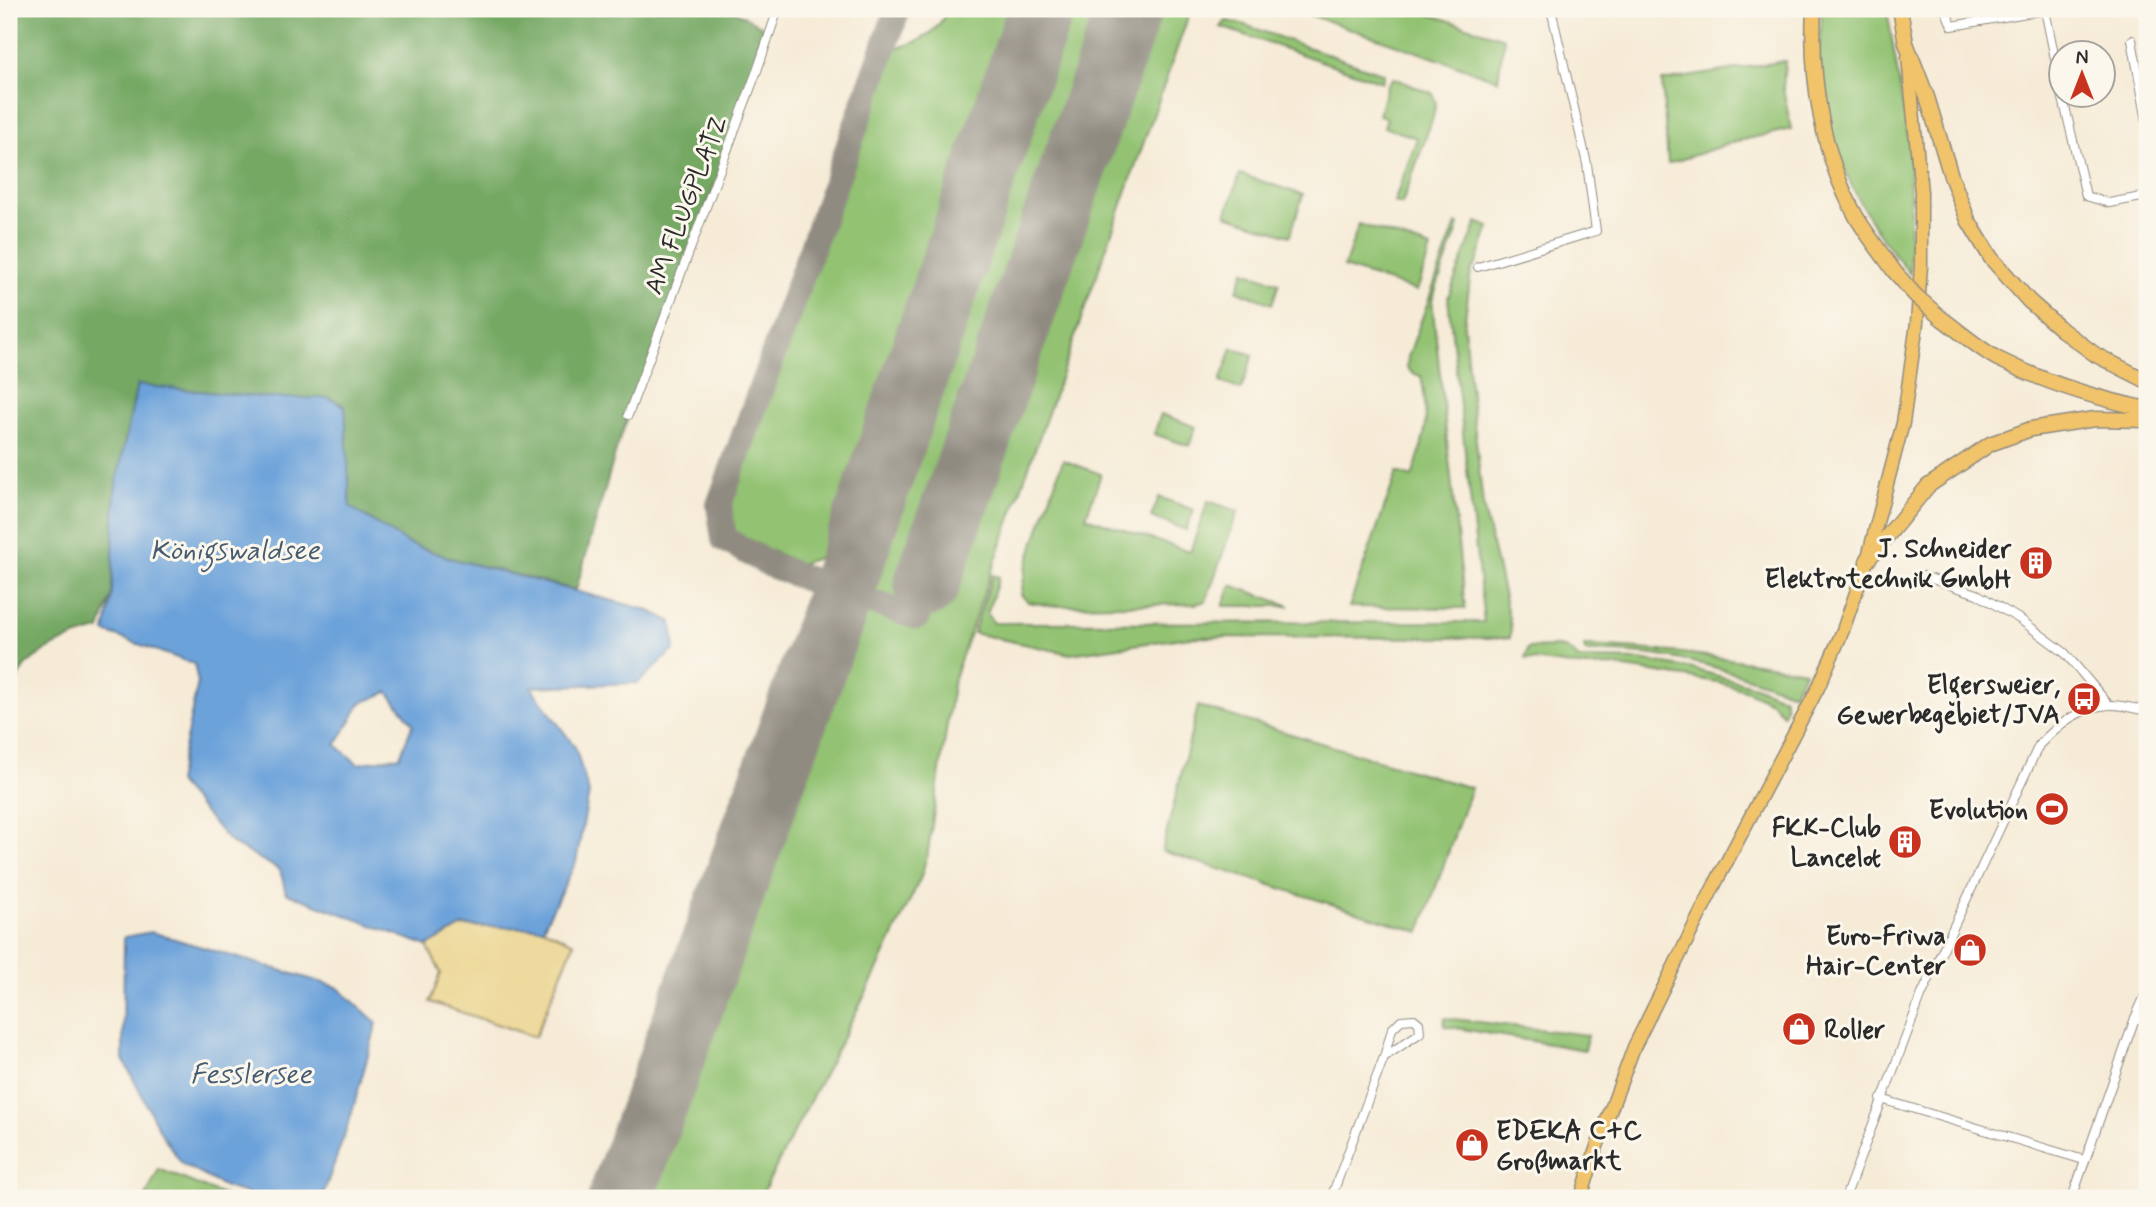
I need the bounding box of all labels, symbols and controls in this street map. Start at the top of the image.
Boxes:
north arrow [2048,38,2118,108]
text: N [2076,46,2088,71]
street label: AM FLUGPLATZ [637,112,736,300]
water label: Königswaldsee [150,533,321,573]
place label: J. Schneider Elektrotechnik GmbH [1765,533,2012,597]
building icon: J. Schneider Elektrotechnik GmbH [2017,544,2055,582]
place label: Elgersweier, Gewerbegebiet/JVA [1836,669,2060,734]
bus stop icon: Elgersweier, Gewerbegebiet/JVA [2065,680,2103,718]
sports icon: Evolution [2033,790,2071,828]
place label: Evolution [1929,794,2028,828]
place label: FKK-Club Lancelot [1772,812,1881,876]
building icon: FKK-Club Lancelot [1886,823,1924,861]
place label: Euro-Friwa Hair-Center [1806,920,1946,984]
shop icon: Euro-Friwa Hair-Center [1951,931,1989,969]
shop icon: Roller [1780,1010,1818,1048]
place label: Roller [1824,1014,1885,1048]
water label: Fesslersee [190,1057,313,1094]
place label: EDEKA C+C Großmarkt [1496,1115,1642,1179]
shop icon: EDEKA C+C Großmarkt [1453,1126,1491,1164]

